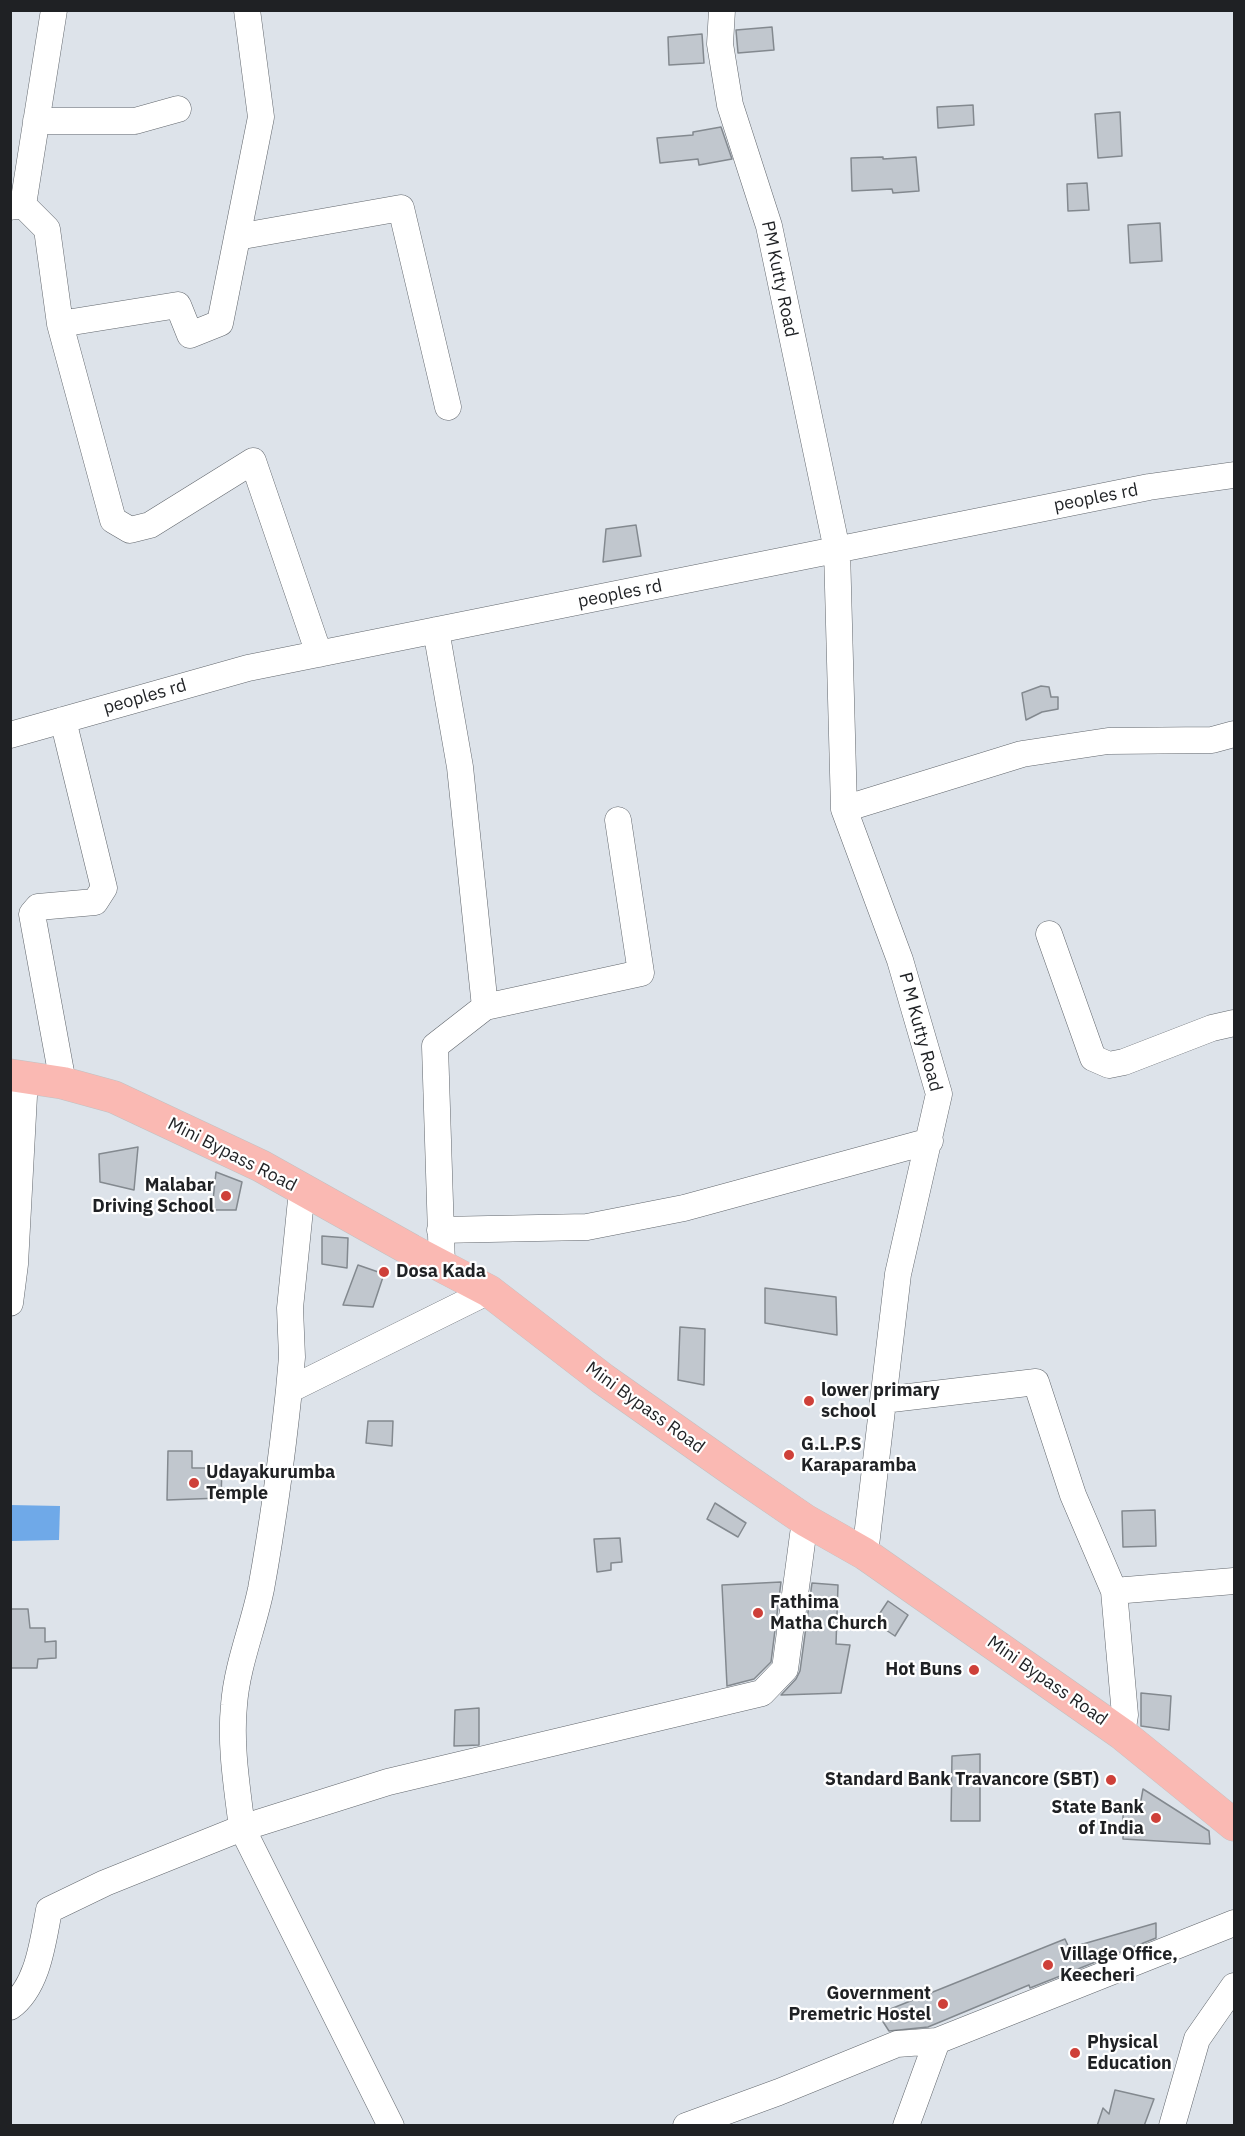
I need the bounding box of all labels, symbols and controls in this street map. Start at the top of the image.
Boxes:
street label: PM Kutty Road [756,219,802,339]
street label: peoples rd [1052,479,1140,517]
street label: peoples rd [576,575,664,613]
street label: peoples rd [101,675,189,719]
street label: P M Kutty Road [894,970,946,1094]
street label: Mini Bypass Road [164,1113,300,1197]
place label: Malabar Driving School [92,1175,214,1218]
marker: Malabar Driving School [219,1189,233,1203]
place label: Dosa Kada [396,1261,486,1283]
marker: Dosa Kada [377,1265,391,1279]
street label: Mini Bypass Road [581,1358,709,1458]
place label: lower primary school [821,1380,940,1422]
marker: lower primary school [802,1394,816,1408]
place label: G.L.P.S Karaparamba [801,1434,917,1476]
marker: G.L.P.S Karaparamba [782,1448,796,1462]
place label: Udayakurumba Temple [206,1462,335,1504]
marker: Udayakurumba Temple [187,1476,201,1490]
place label: Fathima Matha Church [770,1592,887,1634]
marker: Fathima Matha Church [751,1606,765,1620]
street label: Mini Bypass Road [983,1632,1111,1730]
place label: Hot Buns [885,1659,962,1681]
marker: Hot Buns [967,1663,981,1677]
place label: Standard Bank Travancore (SBT) [825,1769,1099,1791]
marker: Standard Bank Travancore (SBT) [1104,1773,1118,1787]
place label: State Bank of India [1051,1797,1144,1840]
marker: State Bank of India [1149,1811,1163,1825]
place label: Village Office, Keecheri [1060,1944,1178,1986]
marker: Village Office, Keecheri [1041,1958,1055,1972]
place label: Government Premetric Hostel [788,1983,931,2026]
marker: Government Premetric Hostel [936,1997,950,2011]
place label: Physical Education [1087,2032,1172,2074]
marker: Physical Education [1068,2046,1082,2060]

